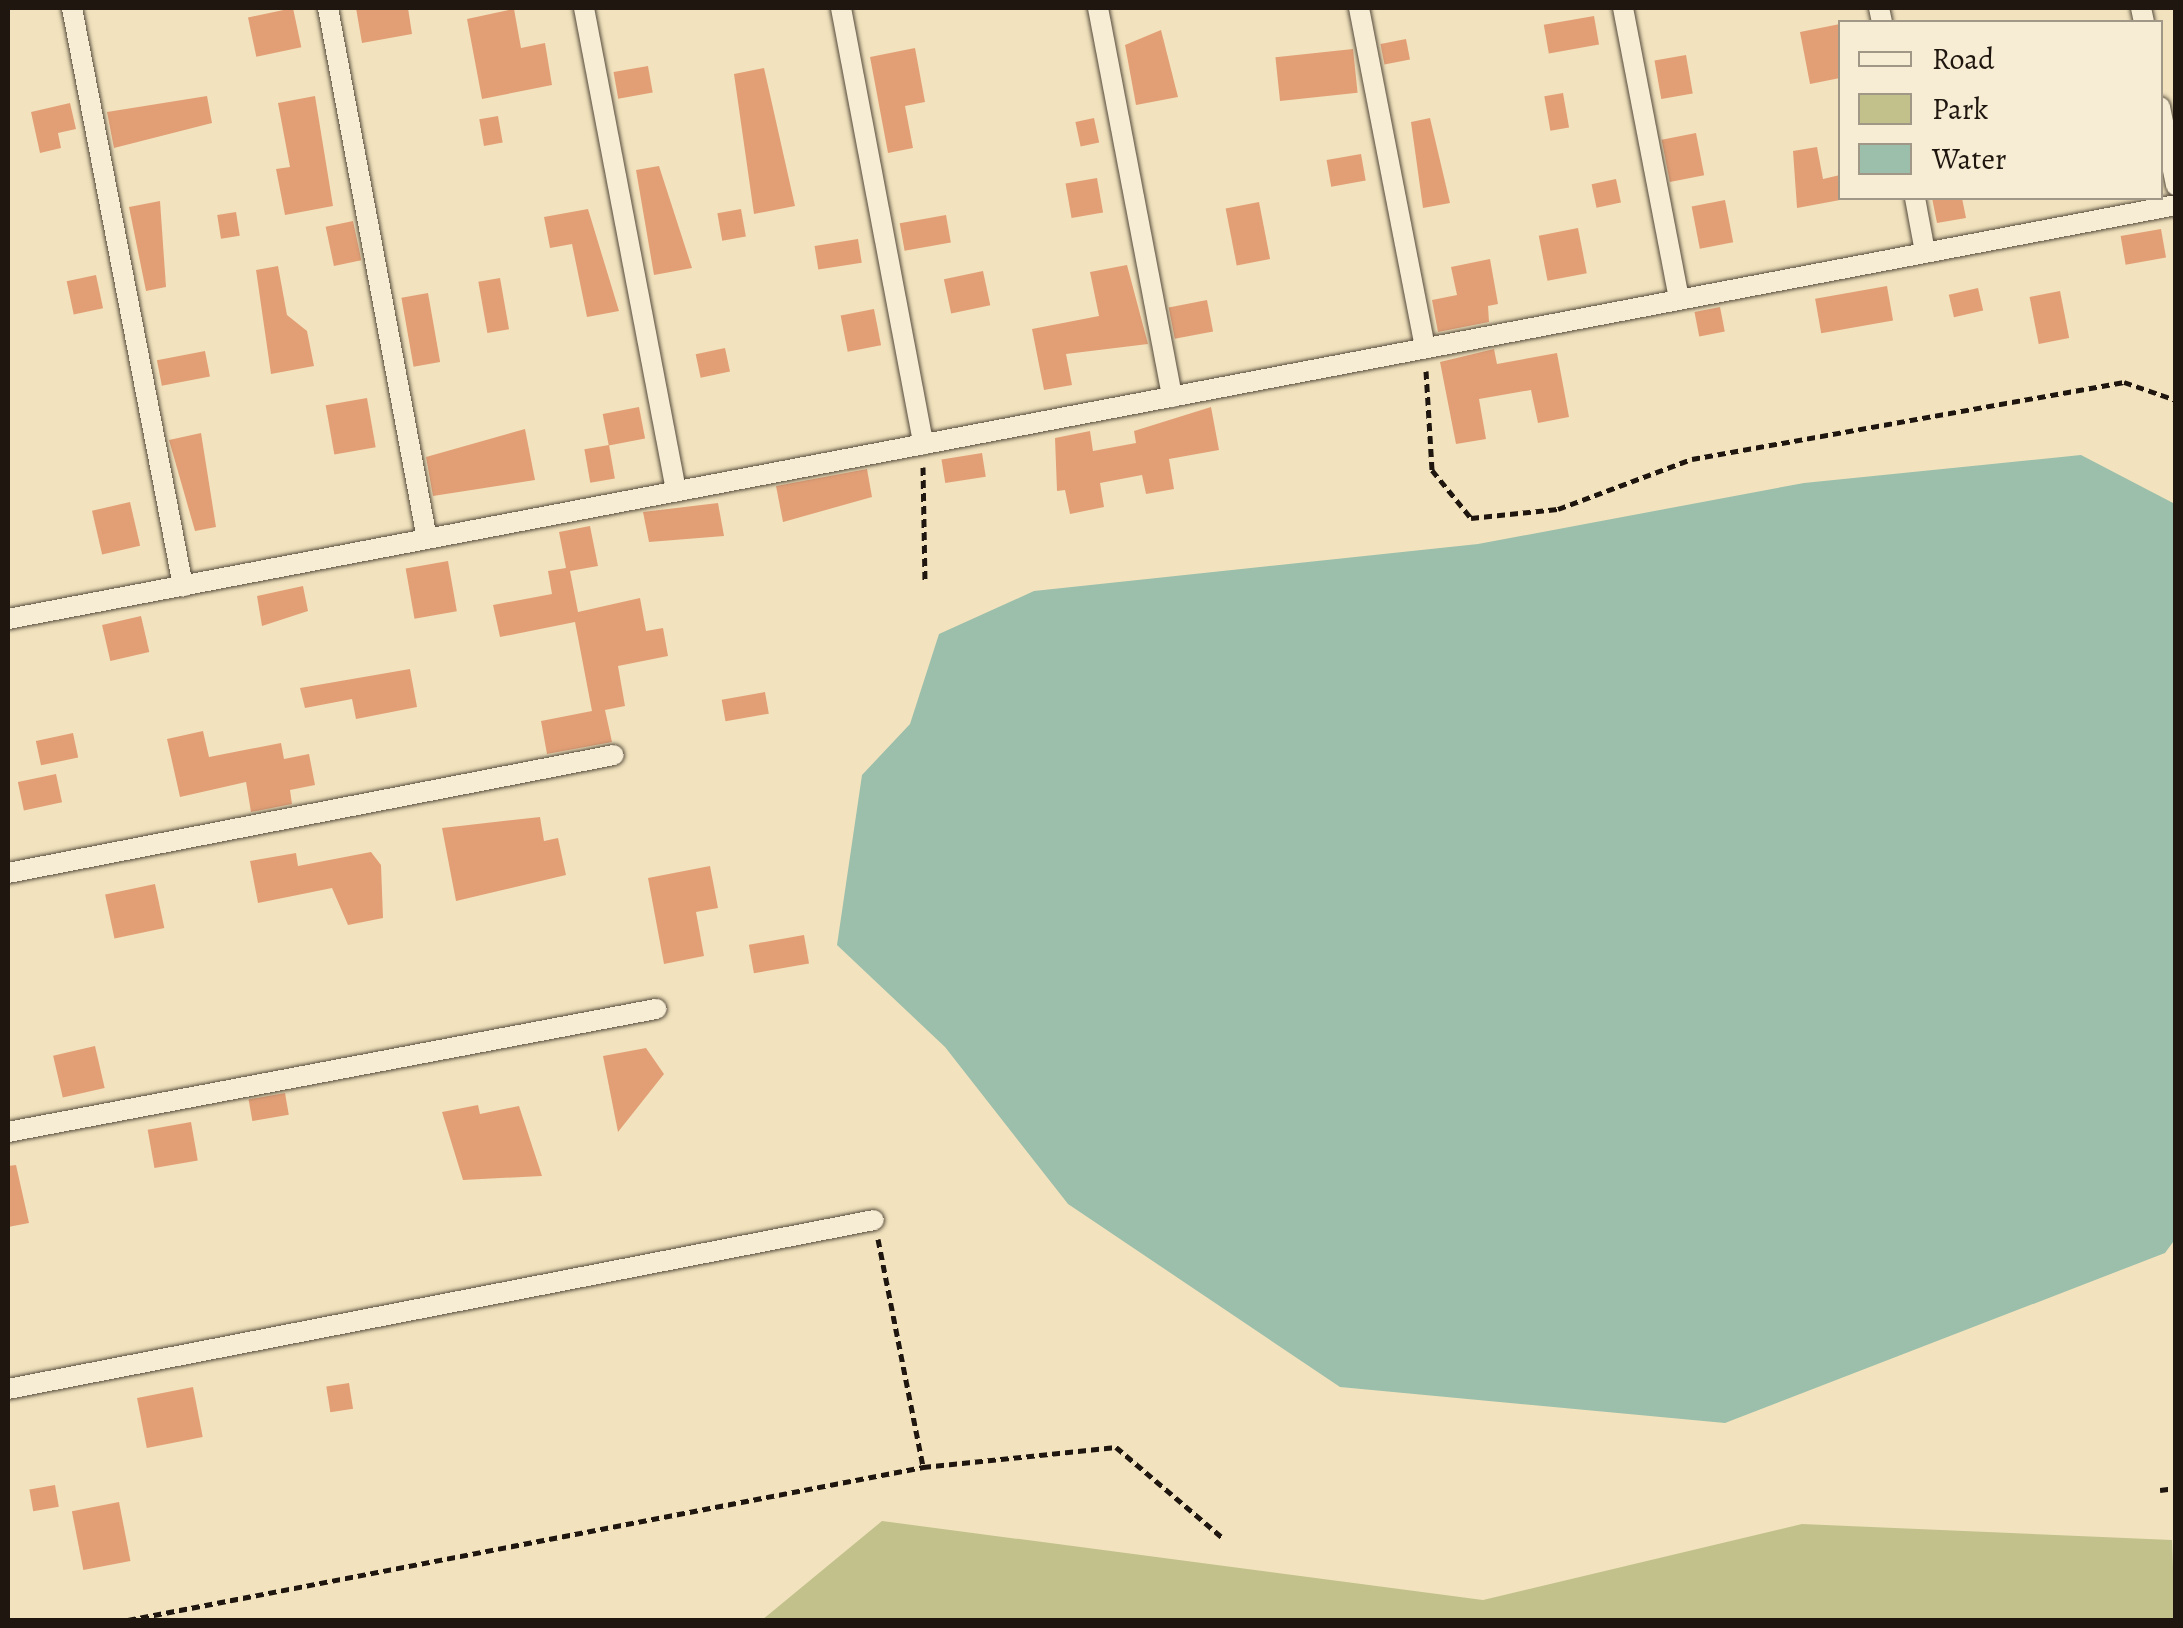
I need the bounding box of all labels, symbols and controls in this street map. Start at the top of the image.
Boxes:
legend [1838,20,2163,200]
text: Road [1932,39,1994,79]
text: Park [1932,89,1988,129]
text: Water [1932,139,2006,179]

